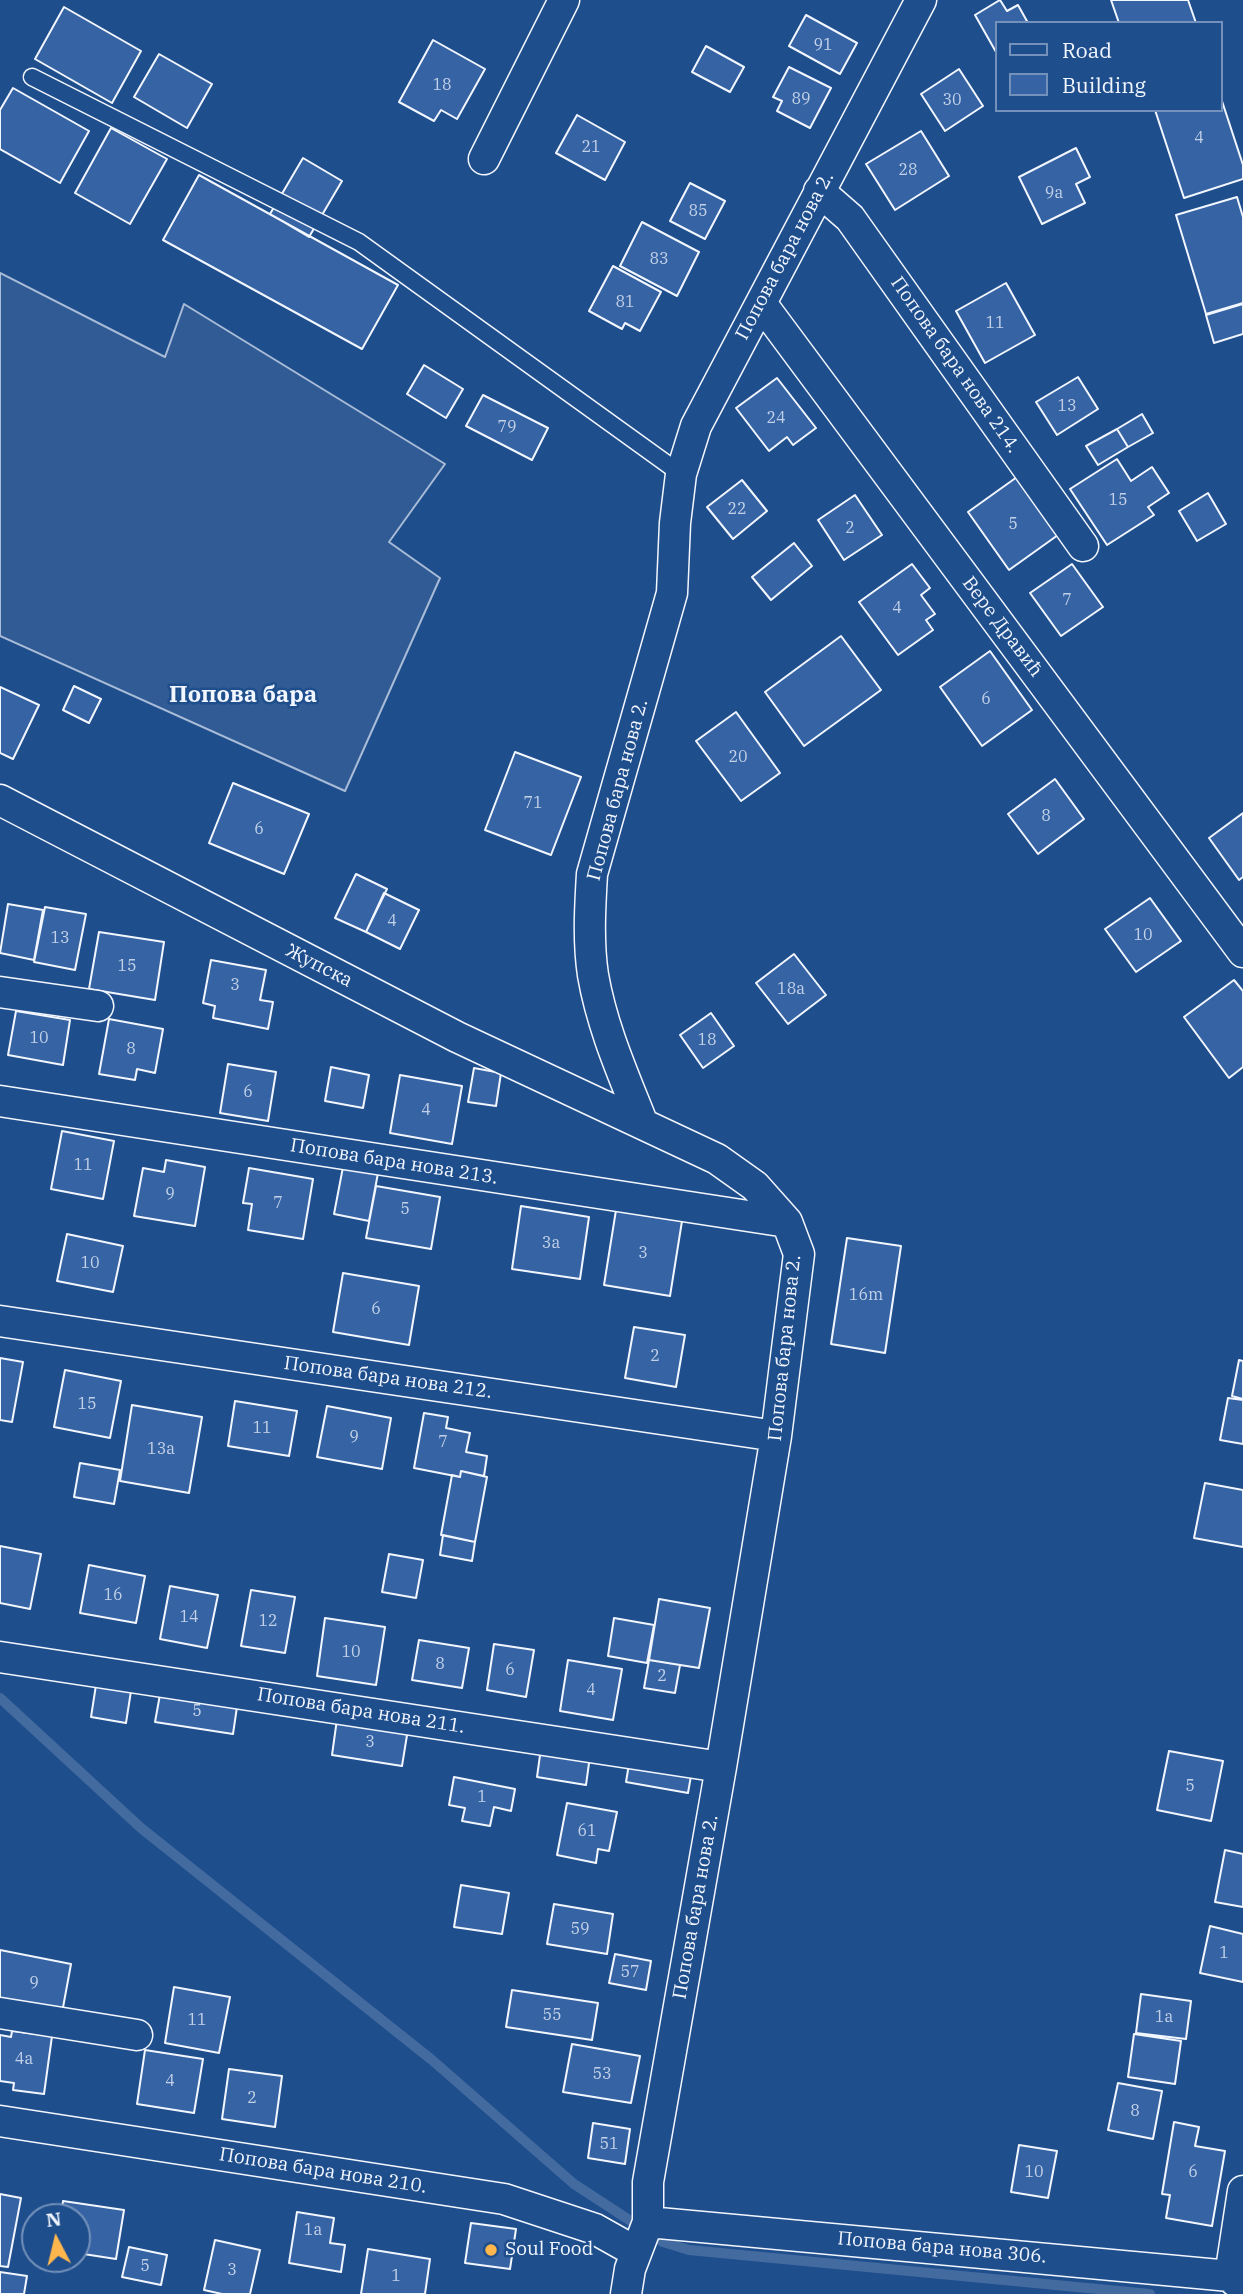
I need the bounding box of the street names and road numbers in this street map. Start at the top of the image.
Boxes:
street label: Попова бара нова 2. [731,168,839,344]
street label: Попова бара нова 214. [885,272,1025,458]
street label: Вере Дравић [957,572,1047,682]
street label: Попова бара нова 2. [583,697,653,883]
street label: Жупска [282,940,356,992]
street label: Попова бара нова 213. [289,1134,499,1190]
street label: Попова бара нова 2. [764,1254,806,1442]
street label: Попова бара нова 212. [282,1352,494,1404]
street label: Попова бара нова 211. [256,1683,466,1739]
street label: Попова бара нова 2. [669,1813,723,2001]
street label: Попова бара нова 210. [218,2143,428,2199]
street label: Попова бара нова 306. [836,2227,1048,2269]

